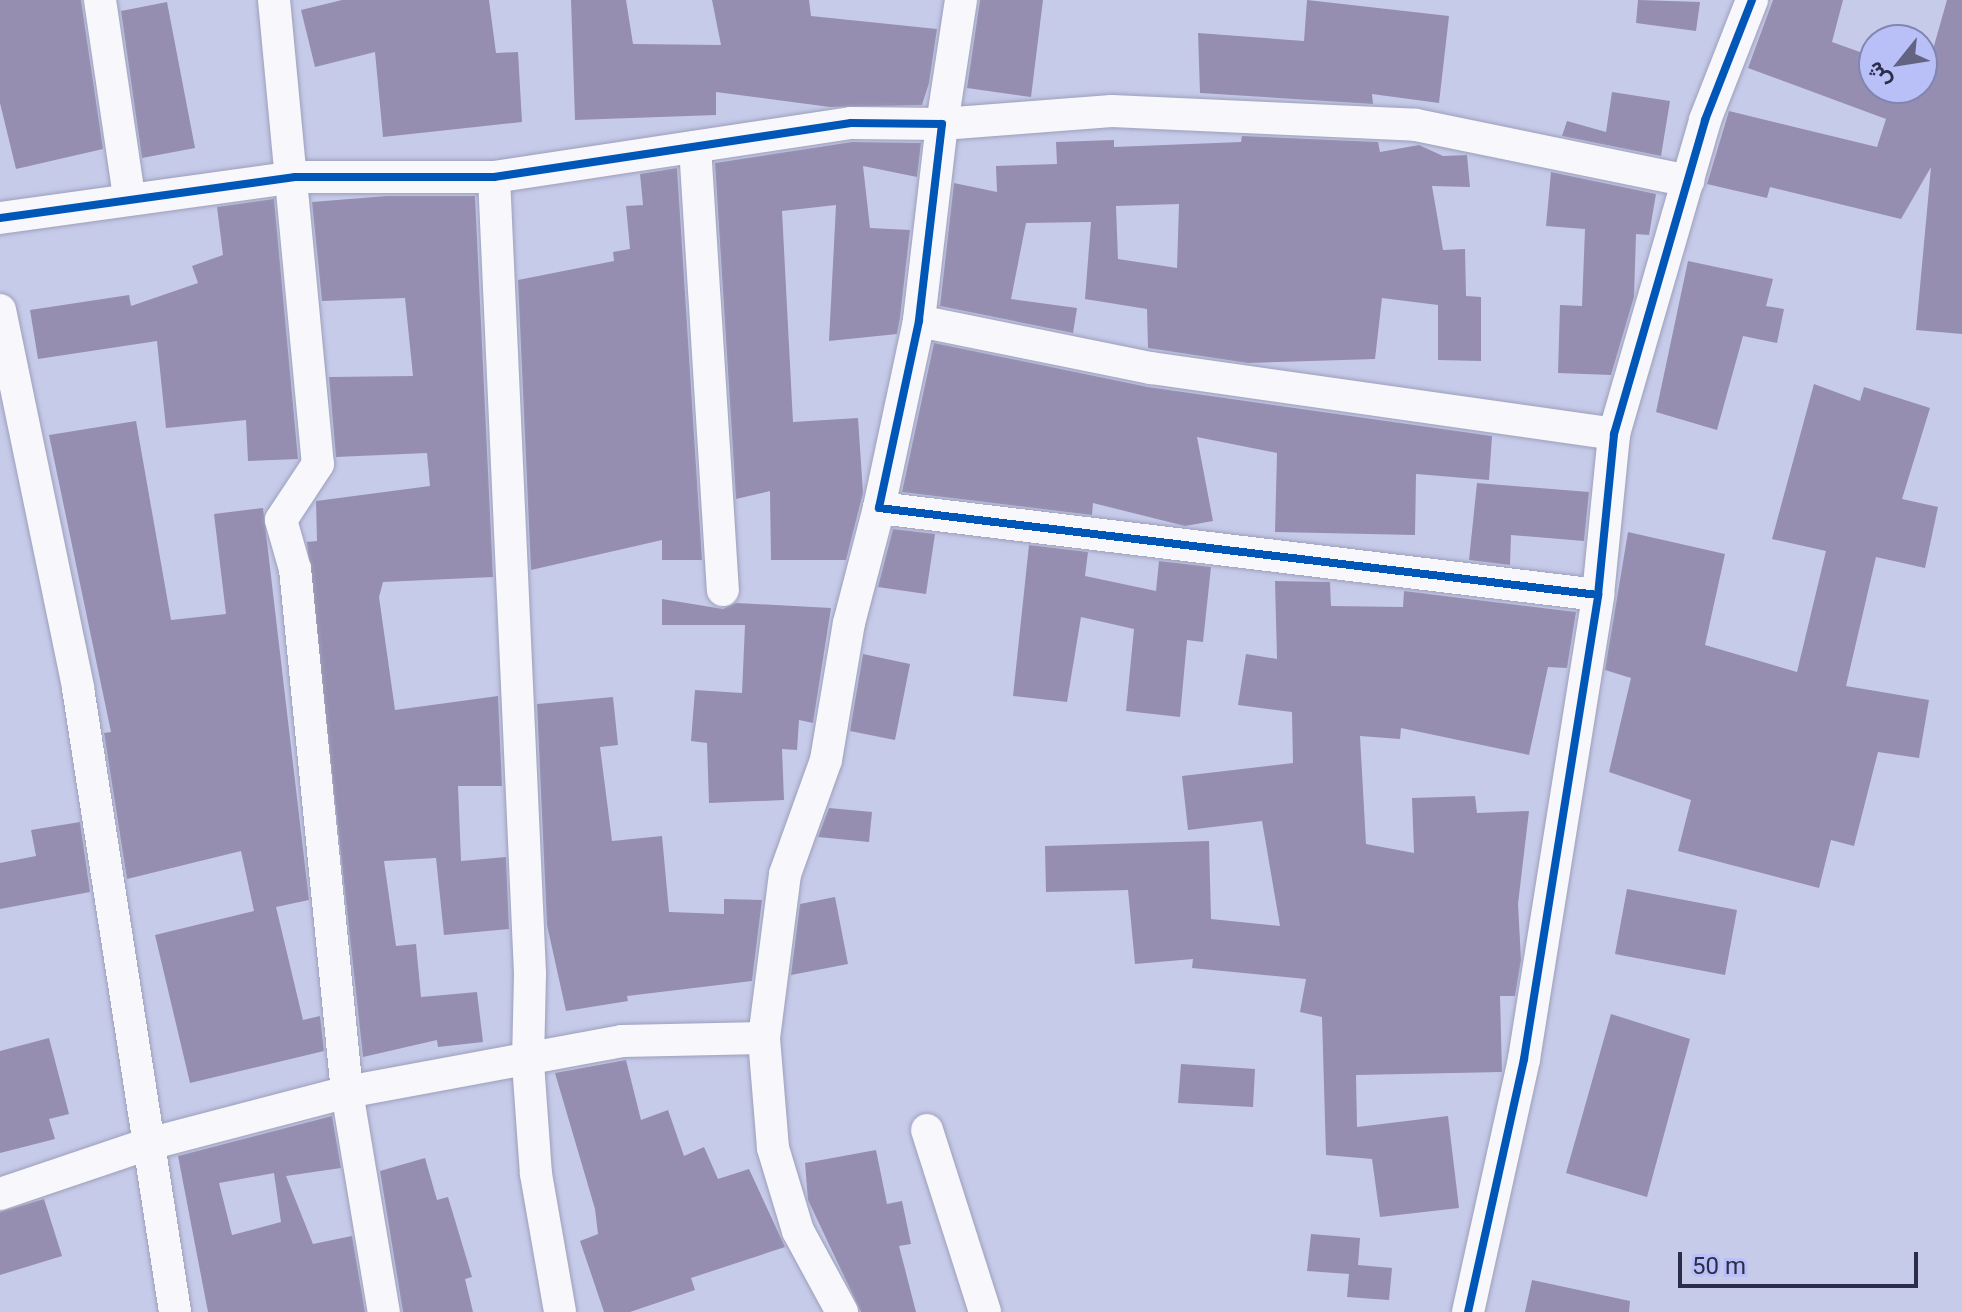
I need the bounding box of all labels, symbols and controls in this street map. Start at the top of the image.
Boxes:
north arrow [1858,24,1938,104]
text: ش [1861,58,1896,93]
scale bar [1682,1236,1922,1286]
text: 50 m [1692,1252,1746,1280]

